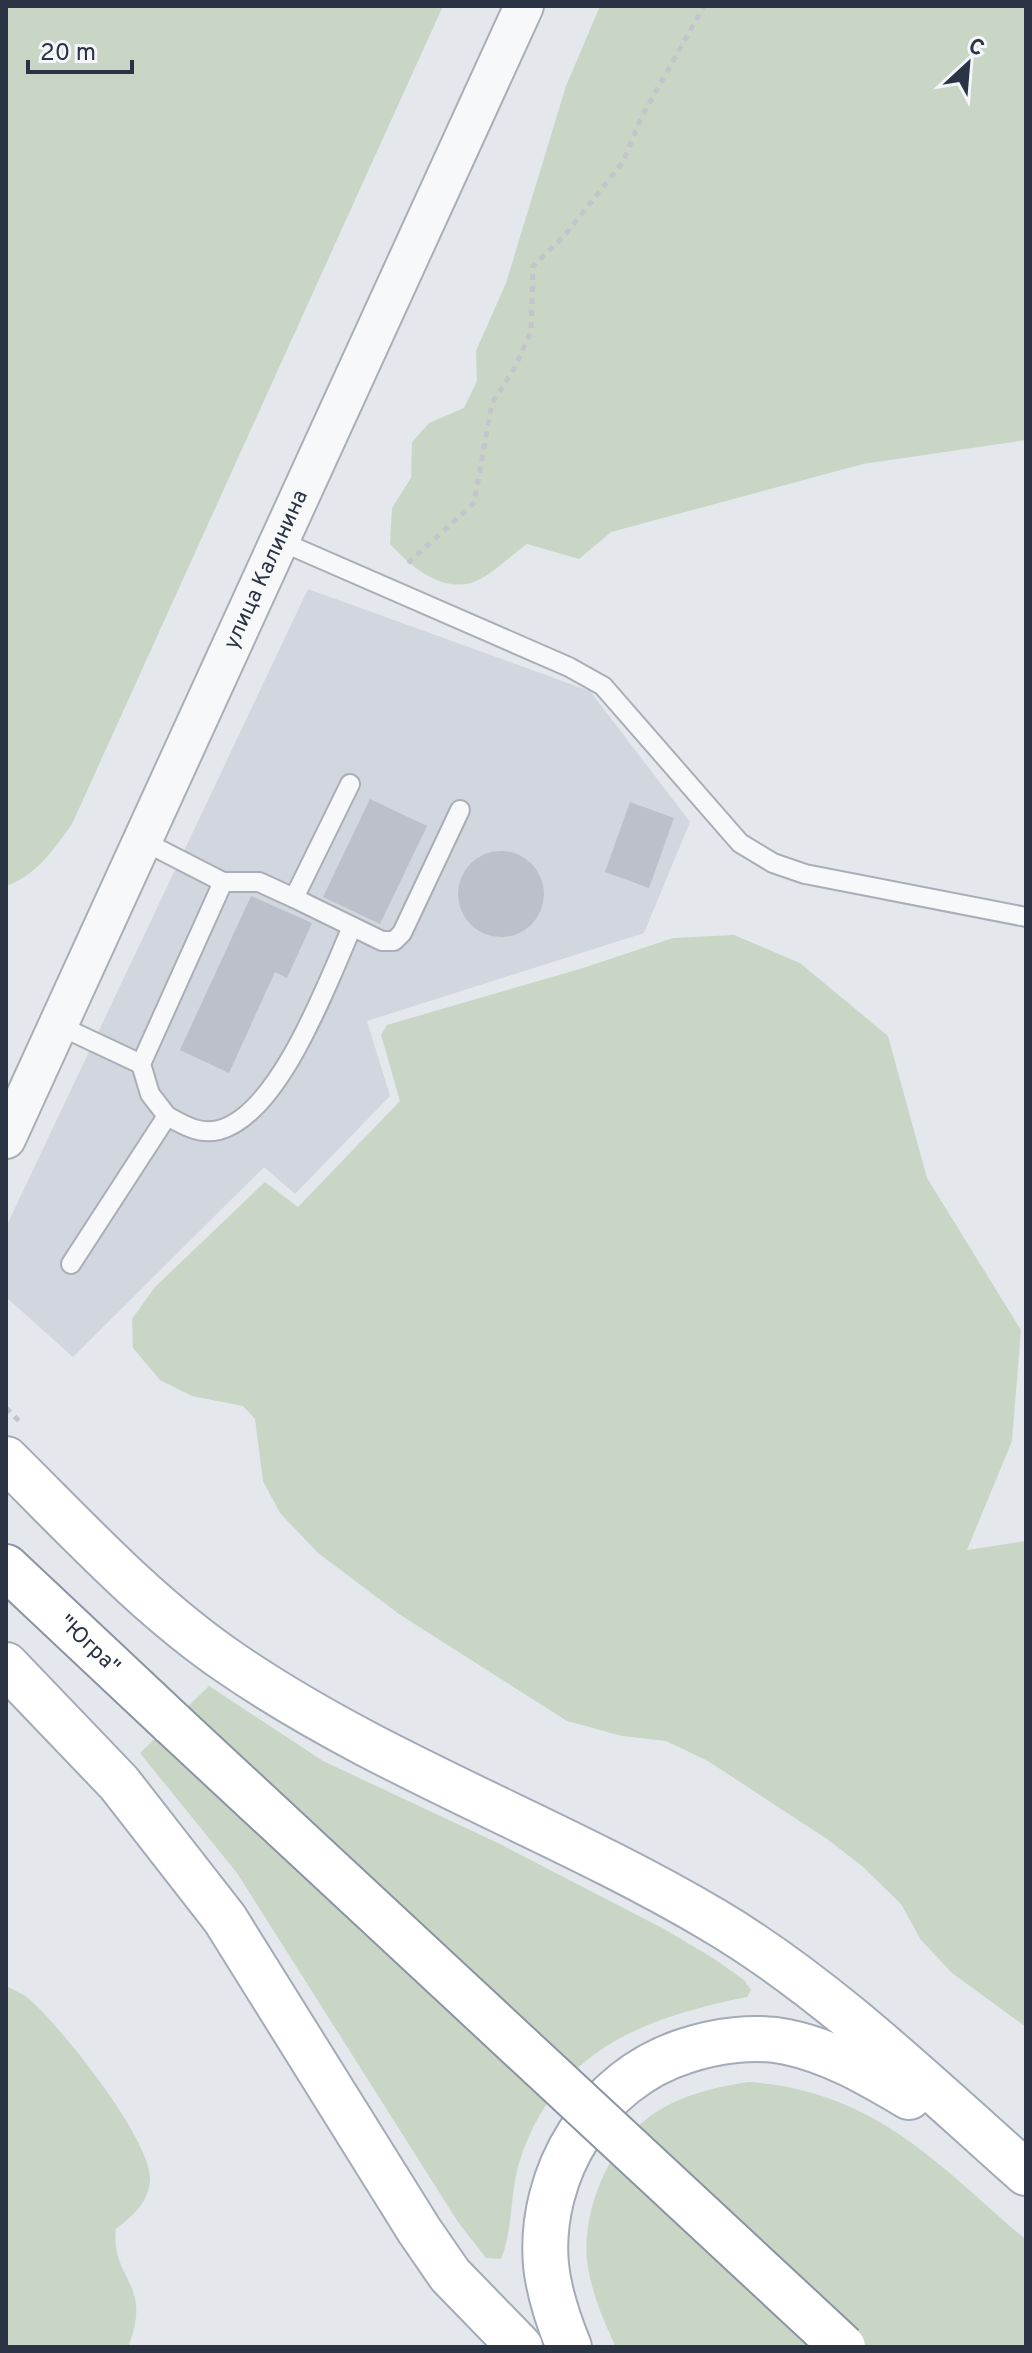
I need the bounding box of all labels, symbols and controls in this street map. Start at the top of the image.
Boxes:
scale bar [28,24,132,74]
north arrow [928,24,1008,104]
text: С [963,33,988,63]
text: 20 m [40,39,96,69]
street label: улица Калинина [218,486,314,654]
street label: "Югра" [53,1610,125,1680]

